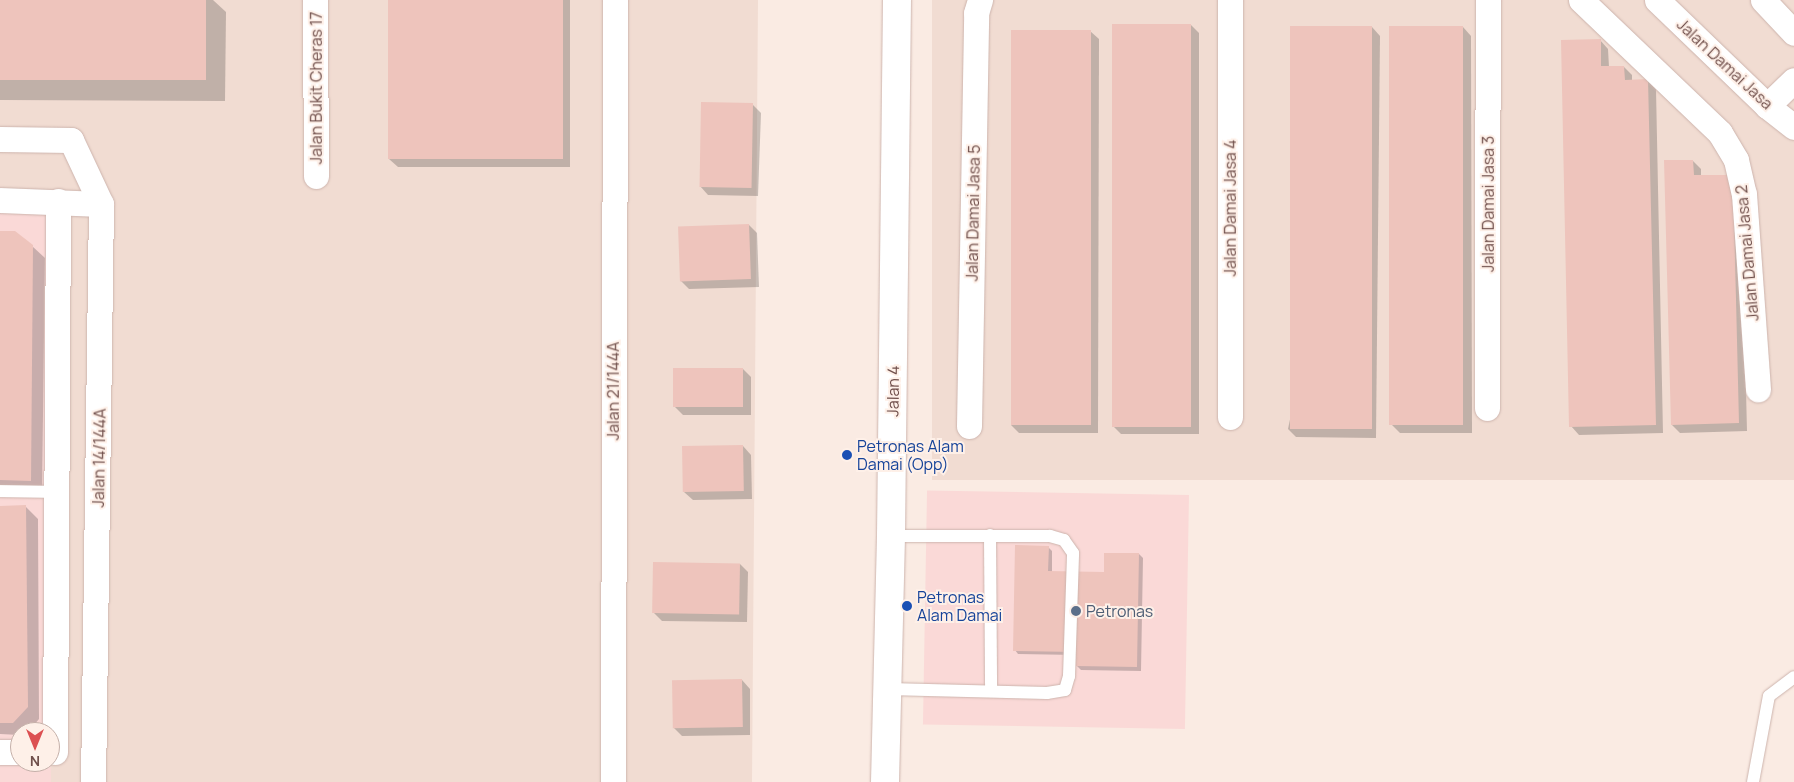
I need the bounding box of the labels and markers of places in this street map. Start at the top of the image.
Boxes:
place label: Petronas Alam Damai (Opp) [857,436,964,474]
marker: Petronas Alam Damai (Opp) [841,449,853,461]
place label: Petronas Alam Damai [917,587,1002,625]
marker: Petronas Alam Damai [901,600,913,612]
place label: Petronas [1086,601,1153,621]
marker: Petronas [1070,605,1082,617]

